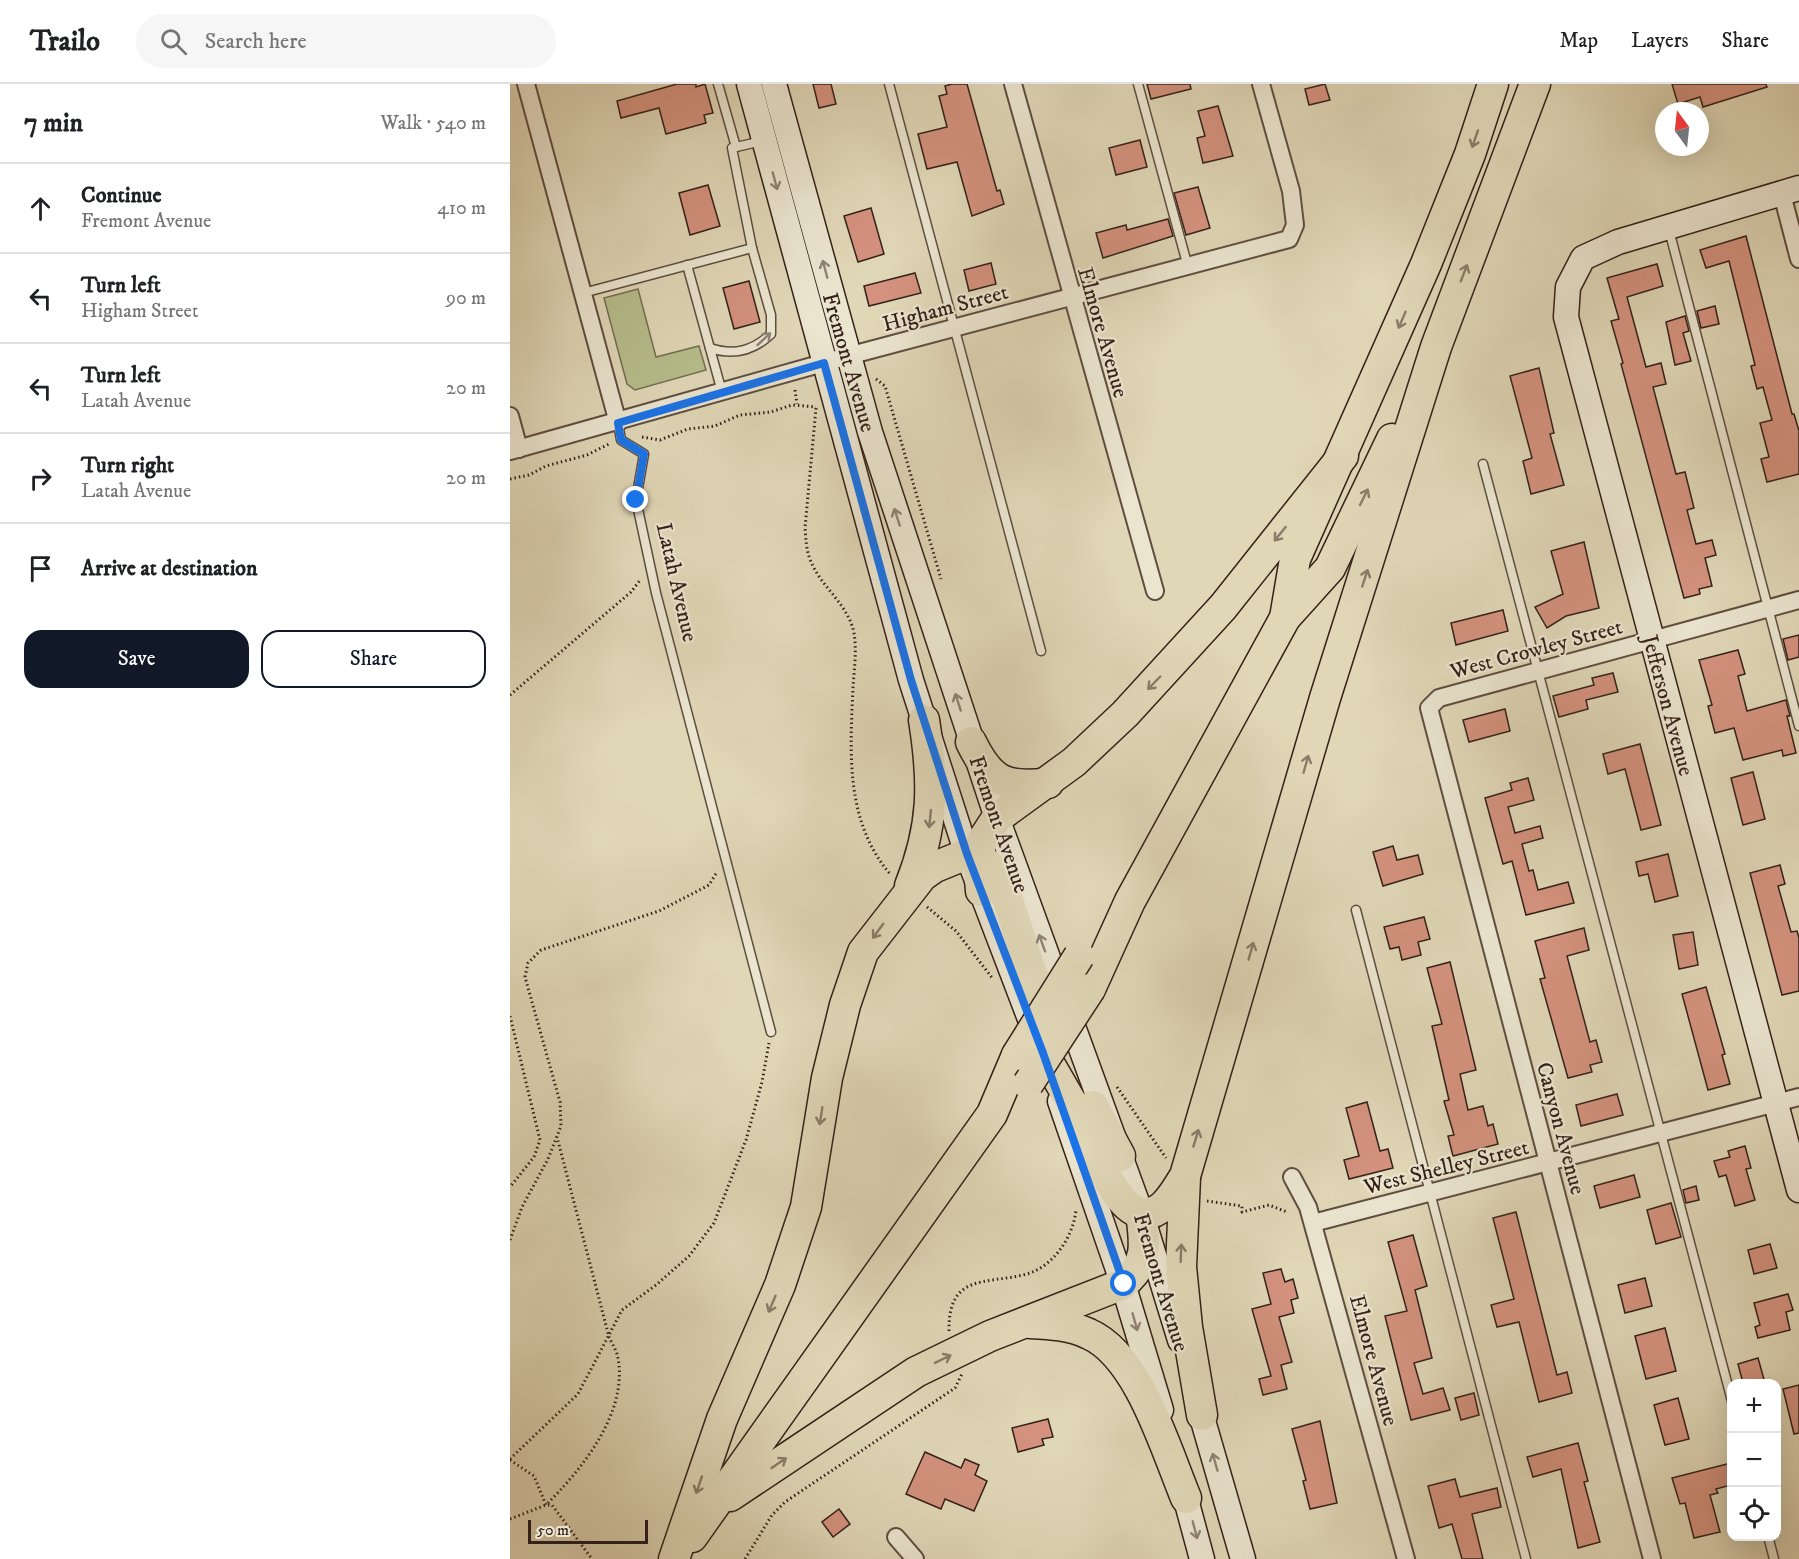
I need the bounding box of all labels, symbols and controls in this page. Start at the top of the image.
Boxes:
search box [136,14,556,68]
text: Trailo [30,24,100,59]
icon: search [157,25,190,58]
text: Search here [205,28,307,55]
text: Map [1559,28,1598,54]
text: Layers [1631,28,1689,54]
text: Share [1722,28,1769,54]
north arrow [1655,102,1709,156]
text: 7 min [24,107,83,140]
text: Walk · 540 m [381,111,486,136]
one-way arrow [1468,130,1479,148]
one-way arrow [770,171,782,190]
text: Continue [81,182,162,209]
icon: ahead [24,192,57,225]
text: 410 m [437,196,486,221]
text: Fremont Avenue [81,209,211,234]
one-way arrow [818,260,830,279]
street label: Elmore Avenue [1071,264,1134,401]
one-way arrow [1460,264,1471,283]
text: Turn left [81,272,161,299]
street label: Higham Street [880,279,1011,338]
icon: left [24,282,57,315]
text: 90 m [446,286,486,311]
street label: Fremont Avenue [816,290,881,435]
text: Higham Street [81,299,198,324]
one-way arrow [1396,311,1407,329]
one-way arrow [756,332,771,346]
text: Turn left [81,362,161,389]
icon: left [24,372,57,405]
text: 20 m [446,376,486,401]
text: Latah Avenue [81,389,191,414]
text: Turn right [81,452,174,479]
icon: right [24,462,57,495]
text: 20 m [446,466,486,491]
text: Latah Avenue [81,479,191,504]
route end [622,486,648,512]
one-way arrow [1359,488,1371,506]
one-way arrow [891,508,902,527]
street label: Latah Avenue [650,520,703,644]
one-way arrow [1273,526,1286,542]
icon: arrive [24,552,57,585]
text: Arrive at destination [81,555,258,582]
one-way arrow [1360,569,1371,588]
street label: West Crowley Street [1446,613,1625,686]
button: Save [24,630,249,688]
button: Share [261,630,486,688]
street label: Jefferson Avenue [1635,630,1699,779]
one-way arrow [1147,676,1161,691]
one-way arrow [952,693,963,712]
street label: Fremont Avenue [962,752,1035,897]
one-way arrow [1301,755,1312,774]
one-way arrow [924,809,935,829]
one-way arrow [872,923,884,939]
one-way arrow [1036,934,1047,953]
one-way arrow [1246,942,1257,961]
street label: Canyon Avenue [1530,1059,1591,1198]
one-way arrow [815,1105,826,1125]
one-way arrow [1191,1129,1202,1148]
street label: West Shelley Street [1360,1134,1532,1201]
street label: Fremont Avenue [1127,1210,1194,1355]
one-way arrow [1176,1244,1187,1264]
route start [1110,1270,1136,1296]
street label: Elmore Avenue [1343,1292,1404,1429]
one-way arrow [766,1294,777,1312]
one-way arrow [1130,1312,1141,1331]
one-way arrow [934,1352,952,1364]
map controls [1727,1379,1781,1541]
button: + [1727,1379,1781,1433]
button: − [1727,1433,1781,1487]
one-way arrow [1209,1453,1221,1472]
one-way arrow [770,1457,787,1469]
one-way arrow [693,1475,704,1494]
button: locate [1727,1487,1781,1541]
scale bar [528,1517,648,1544]
text: 50 m [537,1520,569,1540]
one-way arrow [1189,1520,1201,1539]

